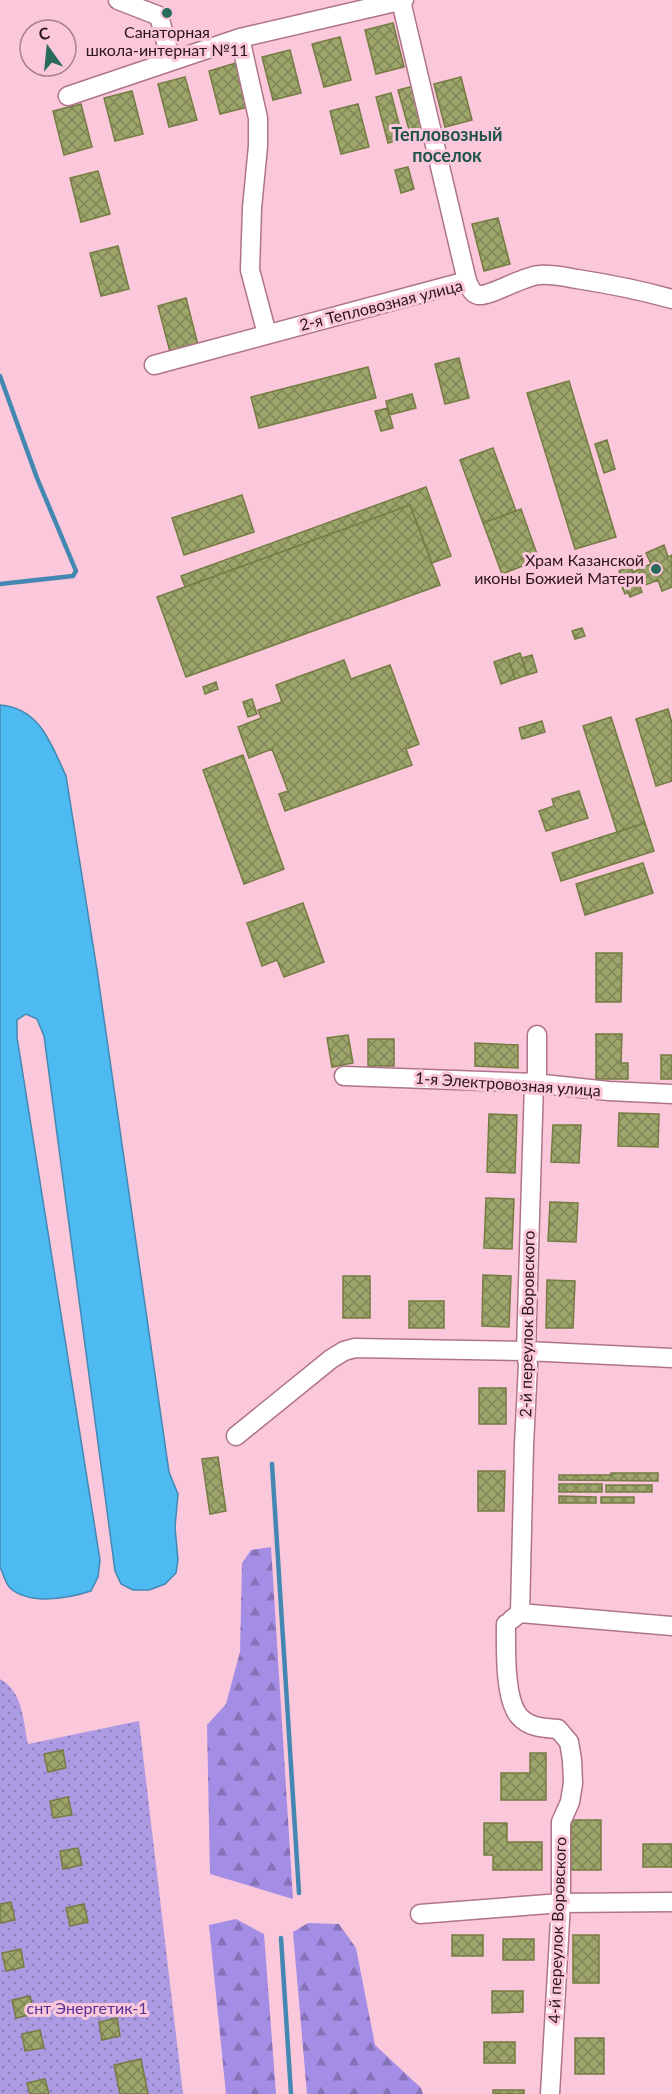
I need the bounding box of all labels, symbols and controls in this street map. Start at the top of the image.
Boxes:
marker: Санаторная школа-интернат №11 [160,6,174,20]
north arrow [18,18,78,78]
text: С [36,22,52,44]
place label: Санаторная школа-интернат №11 [86,22,248,59]
district label: Тепловозный поселок [391,123,503,166]
street label: 2-я Тепловозная улица [297,275,464,334]
place label: Храм Казанской иконы Божией Матери [474,550,644,587]
marker: Храм Казанской иконы Божией Матери [649,562,663,576]
street label: 1-я Электровозная улица [414,1068,602,1099]
street label: 2-й переулок Воровского [515,1230,538,1418]
street label: 4-й переулок Воровского [544,1836,569,2024]
park label: снт Энергетик-1 [27,1998,147,2017]

